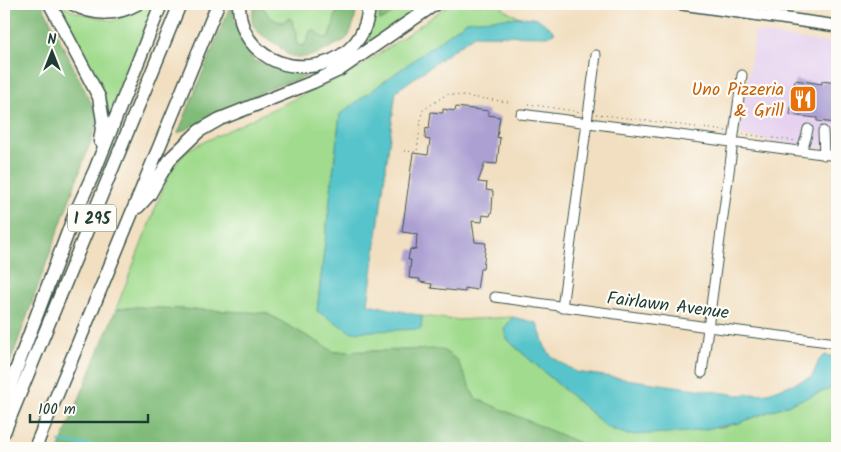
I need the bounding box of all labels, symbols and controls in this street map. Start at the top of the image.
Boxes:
north arrow [28,28,78,78]
text: N [48,29,57,51]
place label: Uno Pizzeria & Grill [692,76,785,126]
restaurant icon: Uno Pizzeria & Grill [788,84,818,114]
road number: I 295 [68,204,116,232]
street label: Fairlawn Avenue [605,285,731,328]
scale bar [30,392,148,424]
text: 100 m [38,398,76,422]

